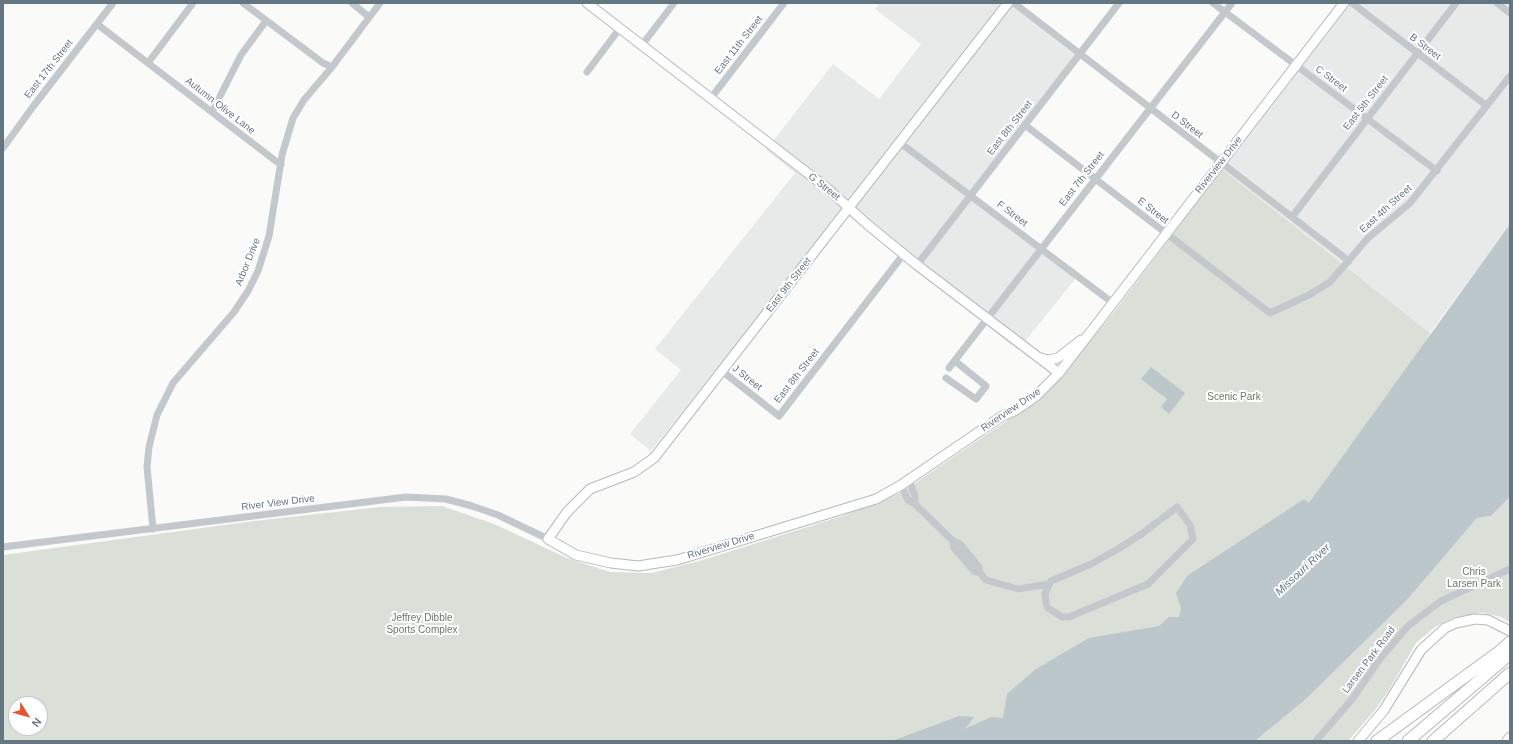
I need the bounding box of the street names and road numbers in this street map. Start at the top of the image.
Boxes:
street label: East 11th Street [712,13,766,77]
street label: B Street [1407,31,1443,63]
street label: East 17th Street [22,37,76,101]
street label: C Street [1313,63,1349,95]
street label: East 5th Street [1341,73,1391,133]
street label: Autumn Olive Lane [183,75,257,137]
street label: East 8th Street [985,98,1035,158]
street label: D Street [1169,109,1205,141]
street label: Riverview Drive [1193,134,1245,196]
street label: East 7th Street [1057,149,1107,209]
street label: G Street [806,171,842,203]
street label: East 4th Street [1357,182,1415,236]
street label: E Street [1135,195,1171,227]
street label: F Street [994,199,1030,229]
street label: Arbor Drive [233,236,263,288]
street label: East 9th Street [764,255,814,315]
street label: East 8th Street [772,346,822,406]
street label: J Street [730,363,764,393]
street label: Riverview Drive [979,386,1043,434]
street label: River View Drive [241,493,315,513]
street label: Riverview Drive [686,530,756,562]
street label: Larsen Park Road [1340,624,1398,696]

